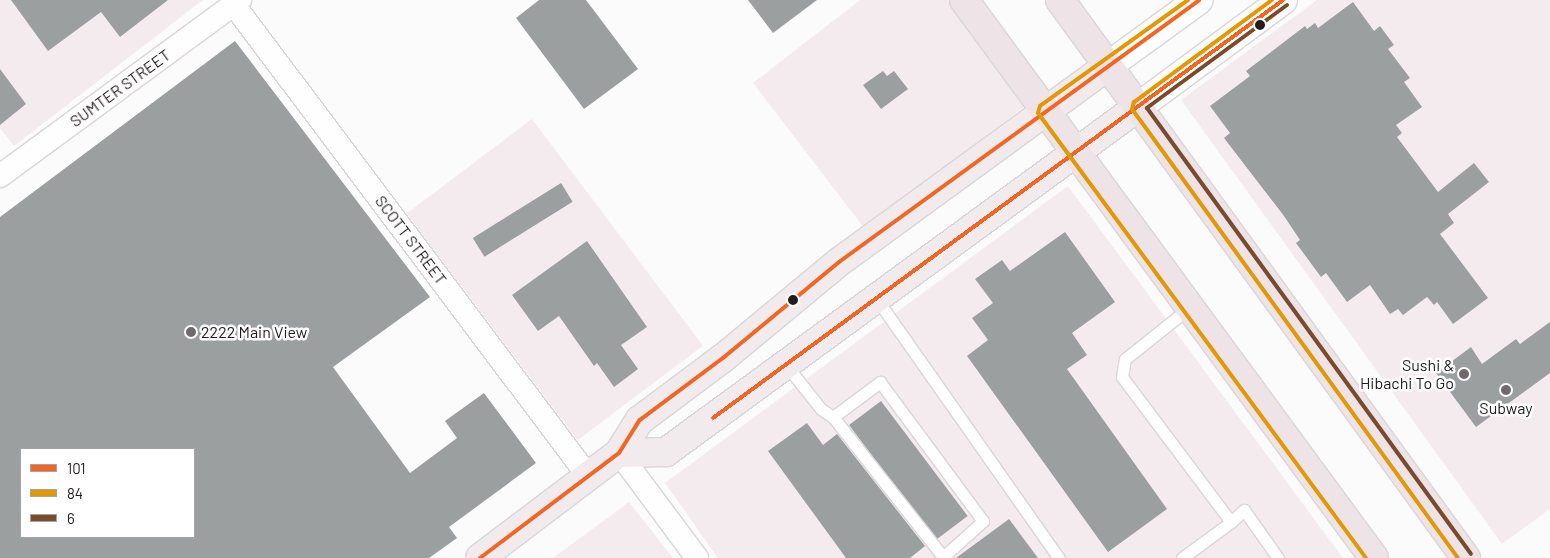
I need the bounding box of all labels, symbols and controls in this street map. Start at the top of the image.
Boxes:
unlabelled marker [1255,20,1265,30]
street label: SUMTER STREET [66,45,174,131]
street label: SCOTT STREET [371,192,451,288]
unlabelled marker [788,295,798,305]
place label: 2222 Main View [201,322,307,342]
marker: 2222 Main View [185,326,197,338]
place label: Sushi & Hibachi To Go [1360,355,1454,393]
marker: Sushi & Hibachi To Go [1458,368,1470,380]
marker: Subway [1500,384,1512,396]
place label: Subway [1479,398,1533,418]
legend [20,448,195,538]
text: 101 [67,459,86,477]
text: 84 [67,484,83,502]
text: 6 [67,509,75,527]

